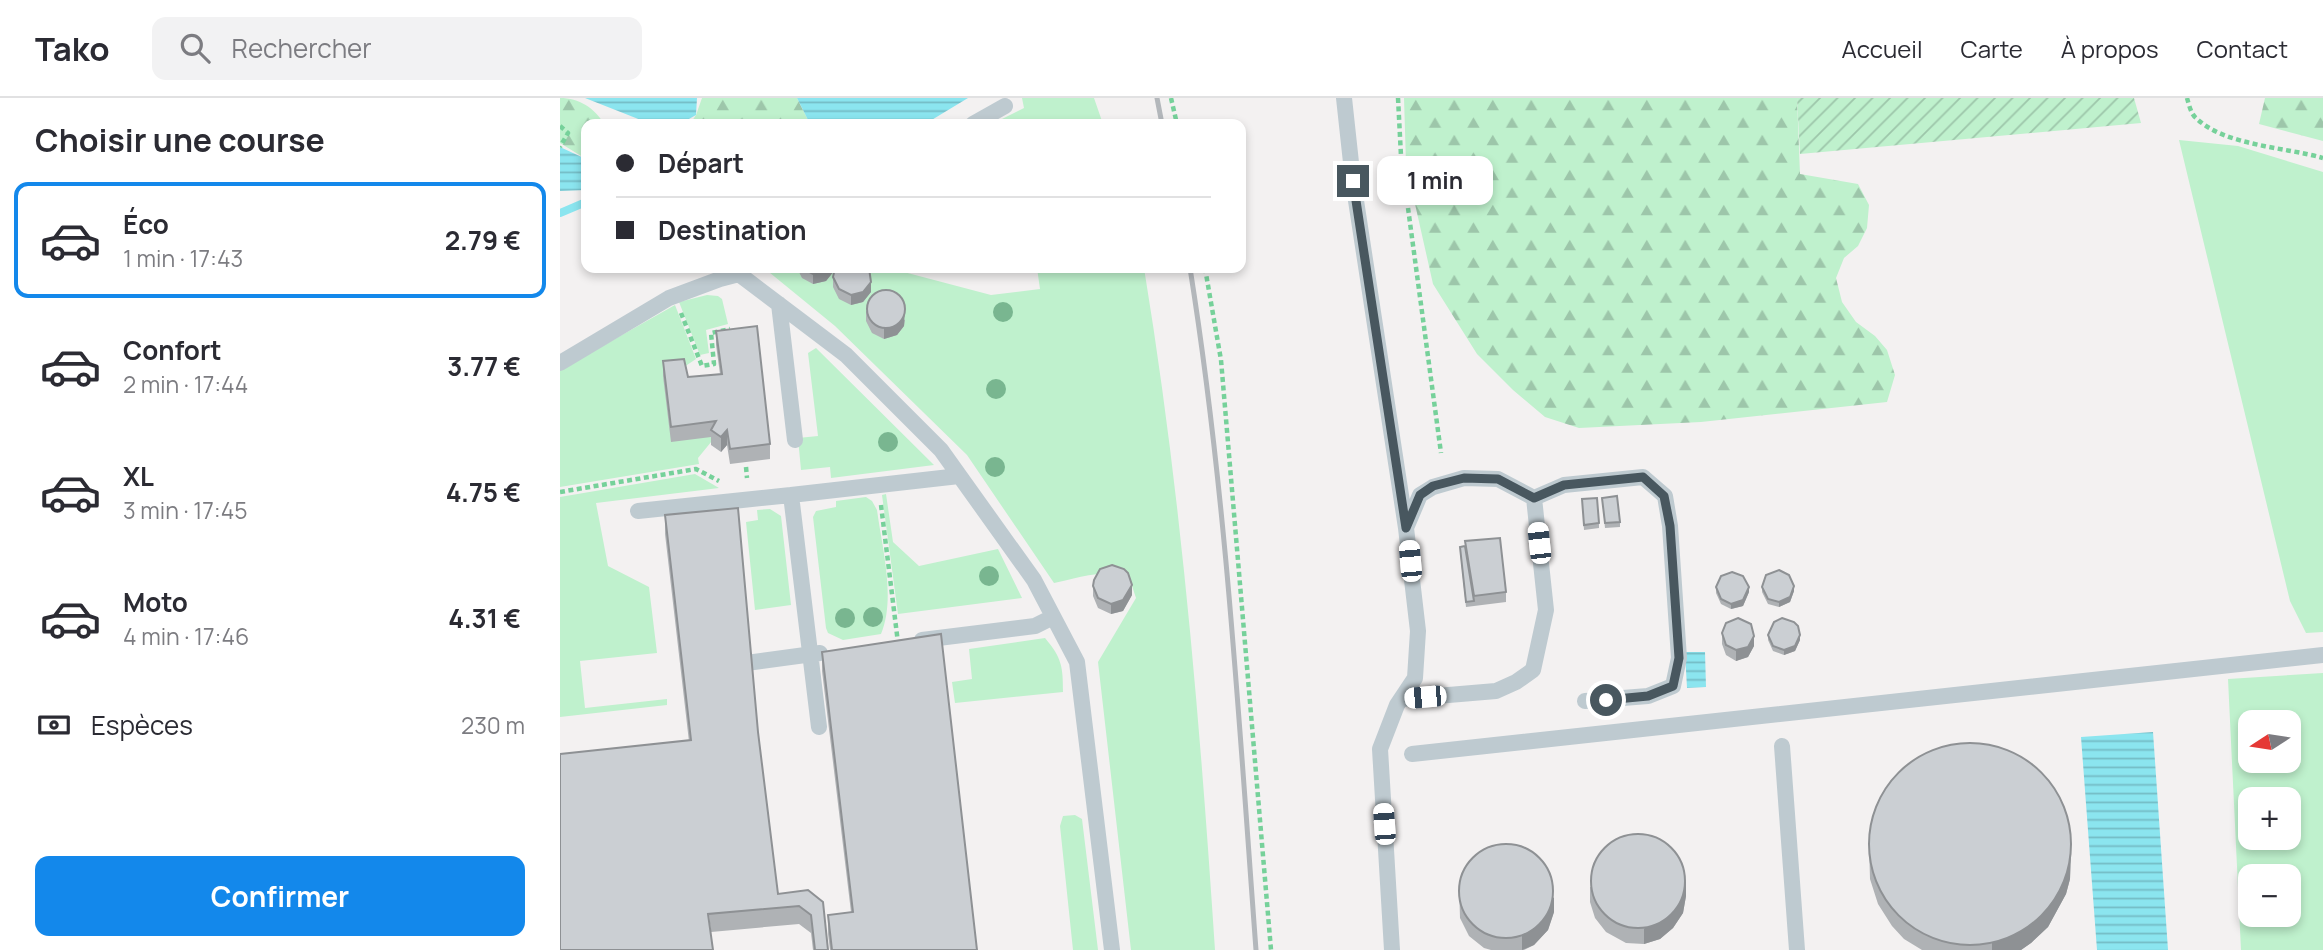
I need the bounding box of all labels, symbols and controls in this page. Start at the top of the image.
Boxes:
search box [152,17,642,80]
text: Tako [35,26,110,71]
icon: search [176,29,214,67]
text: Rechercher [232,30,372,66]
text: Accueil [1842,32,1922,65]
text: Carte [1960,32,2023,65]
text: À propos [2061,32,2159,65]
text: Contact [2197,32,2288,65]
text: Choisir une course [35,118,325,162]
text: Départ [658,145,744,181]
callout: 1 min [1378,156,1493,206]
text: 1 min [1407,164,1463,196]
route end [1337,165,1369,197]
text: Éco [123,206,169,242]
icon: car [39,209,102,272]
text: Destination [658,212,807,248]
text: 2.79 € [445,222,521,258]
text: 1 min · 17:43 [123,242,243,274]
text: Confort [123,332,222,368]
icon: car [39,335,102,398]
text: 3.77 € [447,348,521,384]
text: 2 min · 17:44 [123,368,248,400]
text: XL [123,458,154,494]
icon: car [39,461,102,524]
text: 4.75 € [446,474,521,510]
text: 3 min · 17:45 [123,494,248,526]
car [1527,521,1552,565]
car [1398,539,1423,583]
text: Moto [123,584,188,620]
icon: car [39,587,102,650]
text: 4.31 € [448,600,521,636]
text: 4 min · 17:46 [123,620,249,652]
route start [1590,684,1622,716]
car [1404,685,1447,709]
icon: cash [35,706,73,744]
text: Espèces [91,707,193,743]
text: 230 m [461,709,525,741]
north arrow [2238,710,2301,774]
map controls [2238,710,2301,927]
button: + [2238,787,2301,850]
car [1373,802,1396,846]
button: Confirmer [35,856,525,936]
button: − [2238,864,2301,927]

